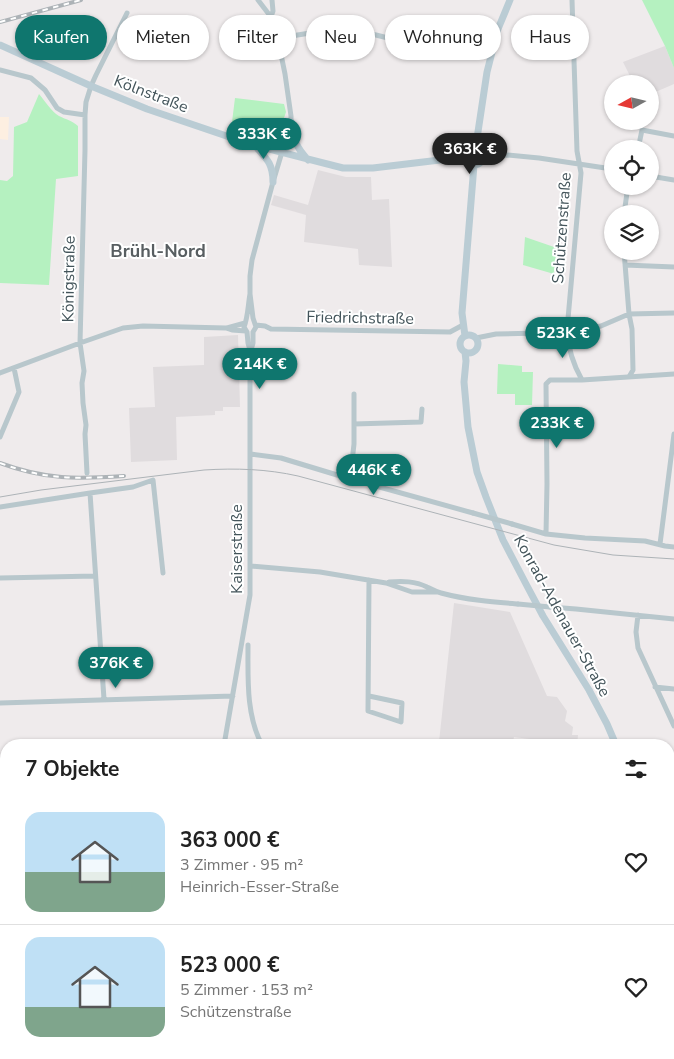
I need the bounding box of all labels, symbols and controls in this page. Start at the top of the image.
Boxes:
chip: Kaufen [15,15,107,60]
chip: Mieten [117,15,209,60]
chip: Filter [219,15,296,60]
chip: Neu [306,15,375,60]
chip: Wohnung [385,15,501,60]
chip: Haus [511,15,589,60]
street label: Kölnstraße [111,70,191,118]
north arrow [604,75,659,130]
map controls [604,75,659,260]
pin: 333K € [223,118,305,160]
text: 333K € [237,123,291,145]
pin: 363K € [429,132,511,175]
text: 363K € [443,138,497,160]
button: locate [604,140,659,195]
street label: Schützenstraße [547,172,577,284]
button: layers [604,205,659,260]
street label: Königstraße [57,236,81,322]
district label: Brühl-Nord [110,239,206,263]
street label: Friedrichstraße [306,306,414,330]
pin: 523K € [522,316,604,359]
text: 523K € [536,322,590,344]
pin: 214K € [219,348,301,390]
text: 214K € [233,353,287,375]
pin: 233K € [516,406,598,449]
text: 233K € [530,412,584,434]
pin: 446K € [333,454,415,496]
text: 446K € [347,459,401,481]
street label: Kaiserstraße [226,504,248,594]
street label: Konrad-Adenauer-Straße [508,531,616,701]
pin: 376K € [75,646,157,689]
text: 376K € [89,652,143,674]
text: 7 Objekte [25,755,119,783]
icon: filters [622,755,650,783]
text: 363 000 € [180,826,280,854]
icon: home [65,832,125,892]
icon: heart [622,848,650,876]
text: 3 Zimmer · 95 m² [180,854,303,876]
text: Heinrich-Esser-Straße [180,876,339,898]
text: 523 000 € [180,951,280,979]
icon: home [65,957,125,1017]
icon: heart [622,973,650,1001]
text: 5 Zimmer · 153 m² [180,979,313,1001]
text: Schützenstraße [180,1001,291,1023]

